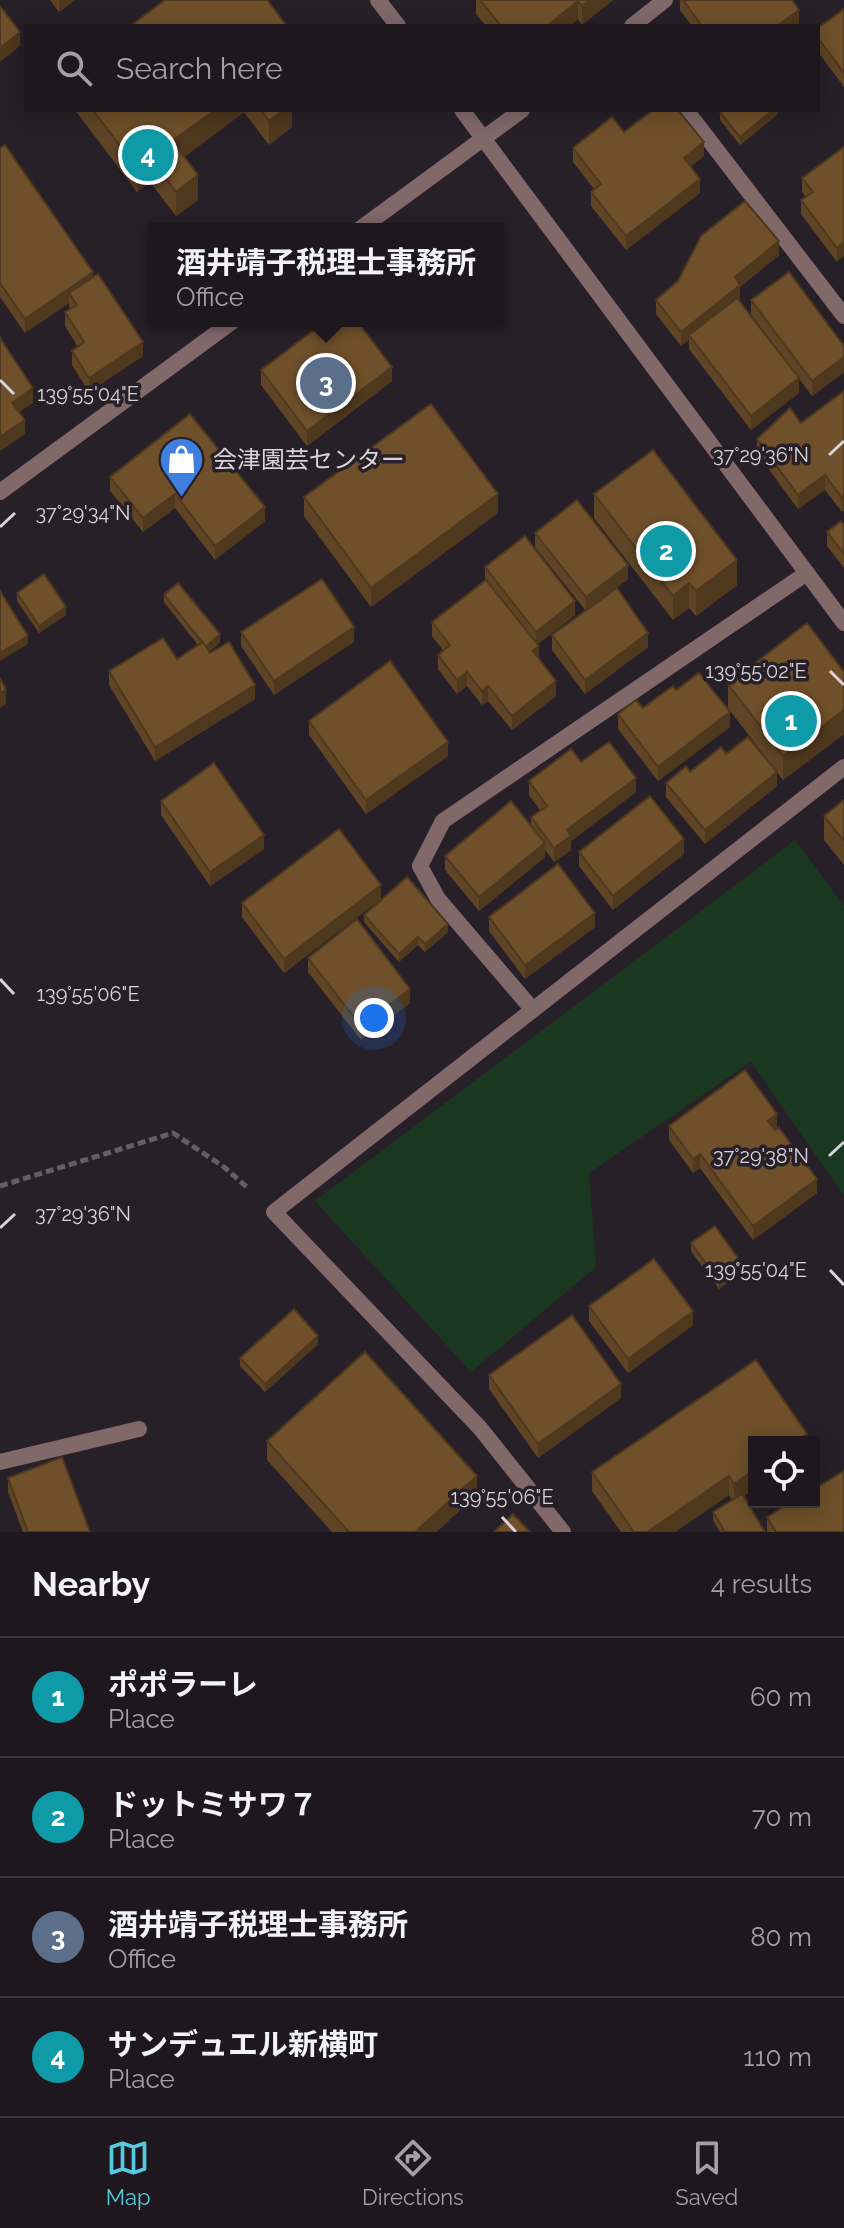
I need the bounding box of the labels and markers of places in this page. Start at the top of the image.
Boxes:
pin: 4 [122,125,174,185]
pin: 3 [300,353,352,413]
shop icon: 会津園芸センター [158,436,206,499]
place label: 会津園芸センター [213,445,405,474]
pin: 2 [640,521,692,581]
pin: 1 [765,691,817,751]

